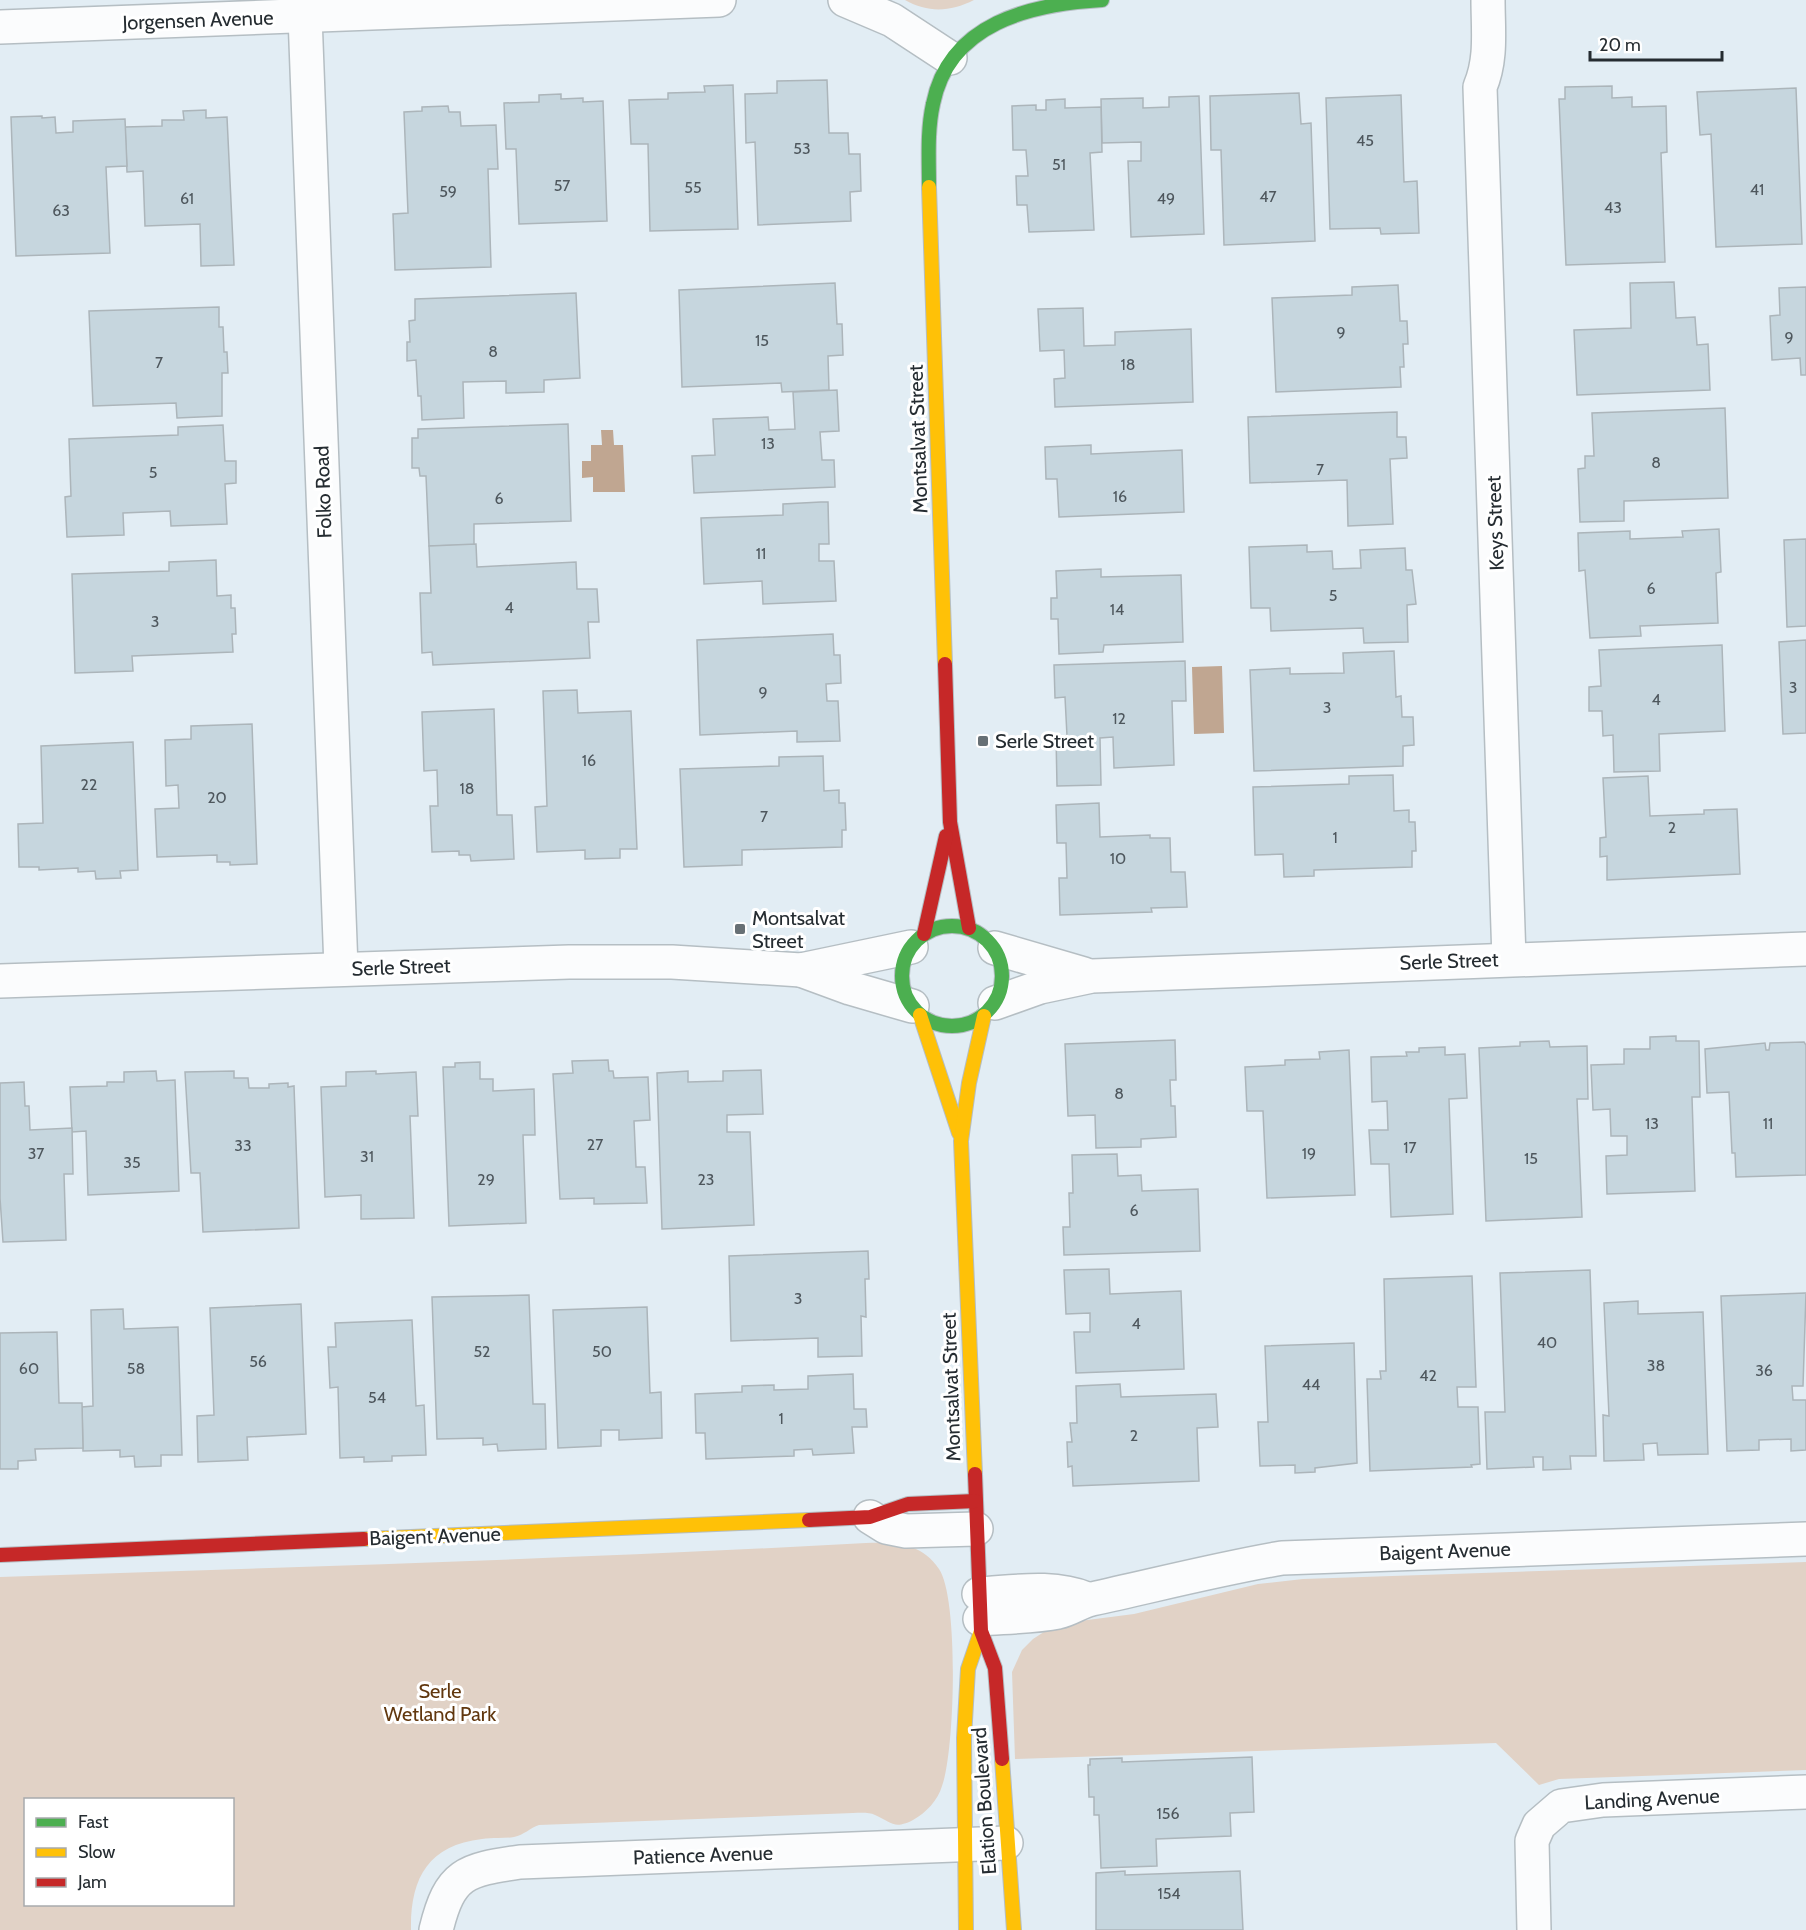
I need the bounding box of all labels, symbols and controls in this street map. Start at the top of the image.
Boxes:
street label: Jorgensen Avenue [121,5,274,35]
scale bar [1590,24,1722,62]
text: 20 m [1599,34,1641,56]
house number: 45 [1356,131,1374,150]
house number: 53 [793,139,811,158]
house number: 51 [1052,155,1066,174]
house number: 57 [554,176,570,195]
house number: 55 [684,178,702,197]
house number: 41 [1750,180,1764,199]
house number: 59 [439,182,457,201]
house number: 47 [1259,187,1277,206]
house number: 61 [180,189,194,208]
house number: 49 [1157,189,1175,208]
house number: 43 [1604,198,1622,217]
house number: 63 [52,201,70,220]
house number: 9 [1336,323,1346,342]
house number: 9 [1784,328,1794,347]
house number: 15 [755,331,769,350]
house number: 8 [488,342,498,361]
house number: 7 [155,353,163,372]
house number: 18 [1121,355,1135,374]
street label: Montsalvat Street [903,364,933,514]
house number: 13 [761,434,775,453]
street label: Folko Road [309,445,337,539]
house number: 8 [1651,453,1661,472]
house number: 7 [1316,460,1324,479]
house number: 5 [149,463,157,482]
street label: Keys Street [1481,475,1509,571]
house number: 16 [1113,487,1127,506]
house number: 6 [494,489,504,508]
house number: 11 [756,544,766,563]
house number: 6 [1646,579,1656,598]
house number: 5 [1329,586,1337,605]
house number: 4 [504,598,514,617]
house number: 14 [1110,600,1124,619]
house number: 3 [151,612,159,631]
house number: 3 [1789,678,1797,697]
house number: 9 [758,683,768,702]
house number: 4 [1651,690,1661,709]
house number: 3 [1323,698,1331,717]
house number: 12 [1112,709,1126,728]
place label: Serle Street [995,729,1094,753]
marker: Serle Street [976,734,990,748]
house number: 16 [582,751,596,770]
house number: 22 [81,775,97,794]
house number: 18 [460,779,474,798]
house number: 20 [207,788,227,807]
house number: 7 [760,807,768,826]
house number: 2 [1668,818,1676,837]
house number: 1 [1332,828,1338,847]
house number: 10 [1110,849,1126,868]
place label: Montsalvat Street [752,906,845,953]
marker: Montsalvat Street [733,922,747,936]
street label: Serle Street [1399,947,1499,975]
street label: Serle Street [351,953,451,981]
house number: 8 [1114,1084,1124,1103]
house number: 13 [1645,1114,1659,1133]
house number: 11 [1763,1114,1773,1133]
house number: 27 [587,1135,603,1154]
house number: 33 [234,1136,252,1155]
house number: 17 [1403,1138,1417,1157]
house number: 37 [28,1144,44,1163]
house number: 19 [1302,1144,1316,1163]
house number: 31 [360,1147,374,1166]
house number: 15 [1524,1149,1538,1168]
house number: 35 [123,1153,141,1172]
house number: 29 [477,1170,495,1189]
house number: 23 [697,1170,715,1189]
house number: 6 [1129,1201,1139,1220]
house number: 3 [794,1289,802,1308]
street label: Montsalvat Street [936,1312,966,1462]
house number: 4 [1131,1314,1141,1333]
house number: 40 [1537,1333,1557,1352]
house number: 52 [473,1342,491,1361]
house number: 50 [592,1342,612,1361]
house number: 56 [249,1352,267,1371]
house number: 38 [1647,1356,1665,1375]
house number: 60 [19,1359,39,1378]
house number: 58 [127,1359,145,1378]
house number: 36 [1755,1361,1773,1380]
house number: 42 [1419,1366,1437,1385]
house number: 44 [1302,1375,1320,1394]
house number: 54 [368,1388,386,1407]
house number: 1 [778,1409,784,1428]
house number: 2 [1130,1426,1138,1445]
street label: Baigent Avenue [369,1522,501,1550]
street label: Baigent Avenue [1379,1537,1511,1565]
park label: Serle Wetland Park [384,1679,496,1726]
street label: Elation Boulevard [967,1727,1001,1875]
street label: Landing Avenue [1584,1783,1720,1815]
legend [24,1798,234,1906]
house number: 156 [1157,1804,1179,1823]
text: Fast [78,1811,109,1833]
text: Slow [78,1841,115,1863]
street label: Patience Avenue [633,1841,773,1869]
text: Jam [77,1871,107,1893]
house number: 154 [1157,1884,1181,1903]

